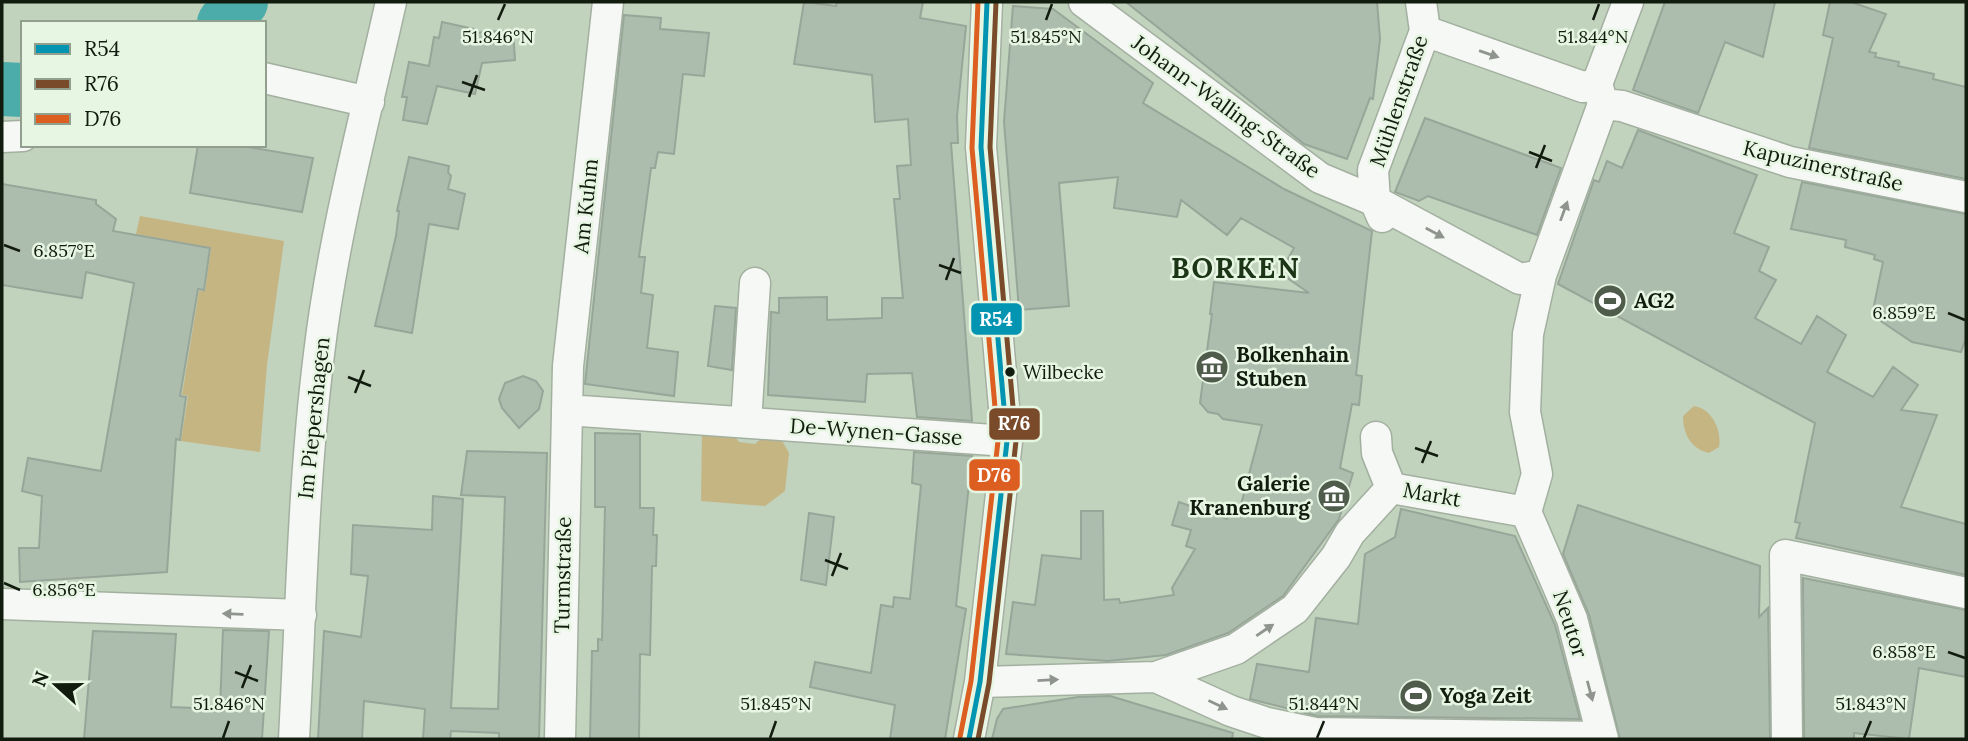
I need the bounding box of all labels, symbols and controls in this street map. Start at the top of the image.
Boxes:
legend [21,21,266,147]
text: 51.846°N [462,25,534,48]
text: 51.845°N [1010,25,1082,48]
text: 51.844°N [1557,25,1629,48]
street label: Johann-Walling-Straße [1126,29,1326,184]
street label: Mühlenstraße [1363,31,1434,170]
text: R54 [84,35,120,62]
one-way arrow [1479,49,1500,60]
text: R76 [84,70,119,97]
text: D76 [84,105,121,132]
street label: Kapuzinerstraße [1740,134,1906,197]
street label: Am Kuhm [567,157,604,256]
one-way arrow [1559,200,1570,221]
one-way arrow [1425,228,1445,239]
text: 6.857°E [33,239,95,262]
district label: BORKEN [1171,250,1301,286]
sports icon: AG2 [1591,282,1629,320]
place label: AG2 [1634,287,1675,314]
text: 6.859°E [1872,301,1936,324]
line badge: R54 [970,302,1023,336]
text: R54 [979,307,1013,331]
street label: Im Piepershagen [292,335,335,500]
place label: Bolkenhain Stuben [1236,341,1349,392]
museum icon: Bolkenhain Stuben [1193,348,1231,386]
place label: Wilbecke [1023,360,1104,384]
marker: Wilbecke [1003,365,1017,379]
line badge: R76 [988,407,1041,441]
text: R76 [998,411,1031,435]
street label: De-Wynen-Gasse [789,412,963,451]
line badge: D76 [968,458,1021,492]
text: D76 [977,463,1011,487]
place label: Galerie Kranenburg [1189,470,1311,521]
street label: Markt [1401,476,1464,513]
museum icon: Galerie Kranenburg [1315,477,1353,515]
street label: Turmstraße [548,516,577,634]
text: 6.856°E [32,578,96,601]
street label: Neutor [1547,587,1594,661]
one-way arrow [222,608,244,619]
one-way arrow [1256,623,1274,637]
text: 6.858°E [1872,640,1936,663]
north arrow [21,650,91,720]
text: N [26,667,54,690]
one-way arrow [1037,674,1059,685]
sports icon: Yoga Zeit [1397,677,1435,715]
one-way arrow [1585,680,1596,702]
place label: Yoga Zeit [1440,682,1532,709]
text: 51.846°N [193,692,265,715]
text: 51.845°N [740,692,812,715]
text: 51.844°N [1288,692,1360,715]
text: 51.843°N [1835,692,1907,715]
one-way arrow [1208,699,1228,711]

